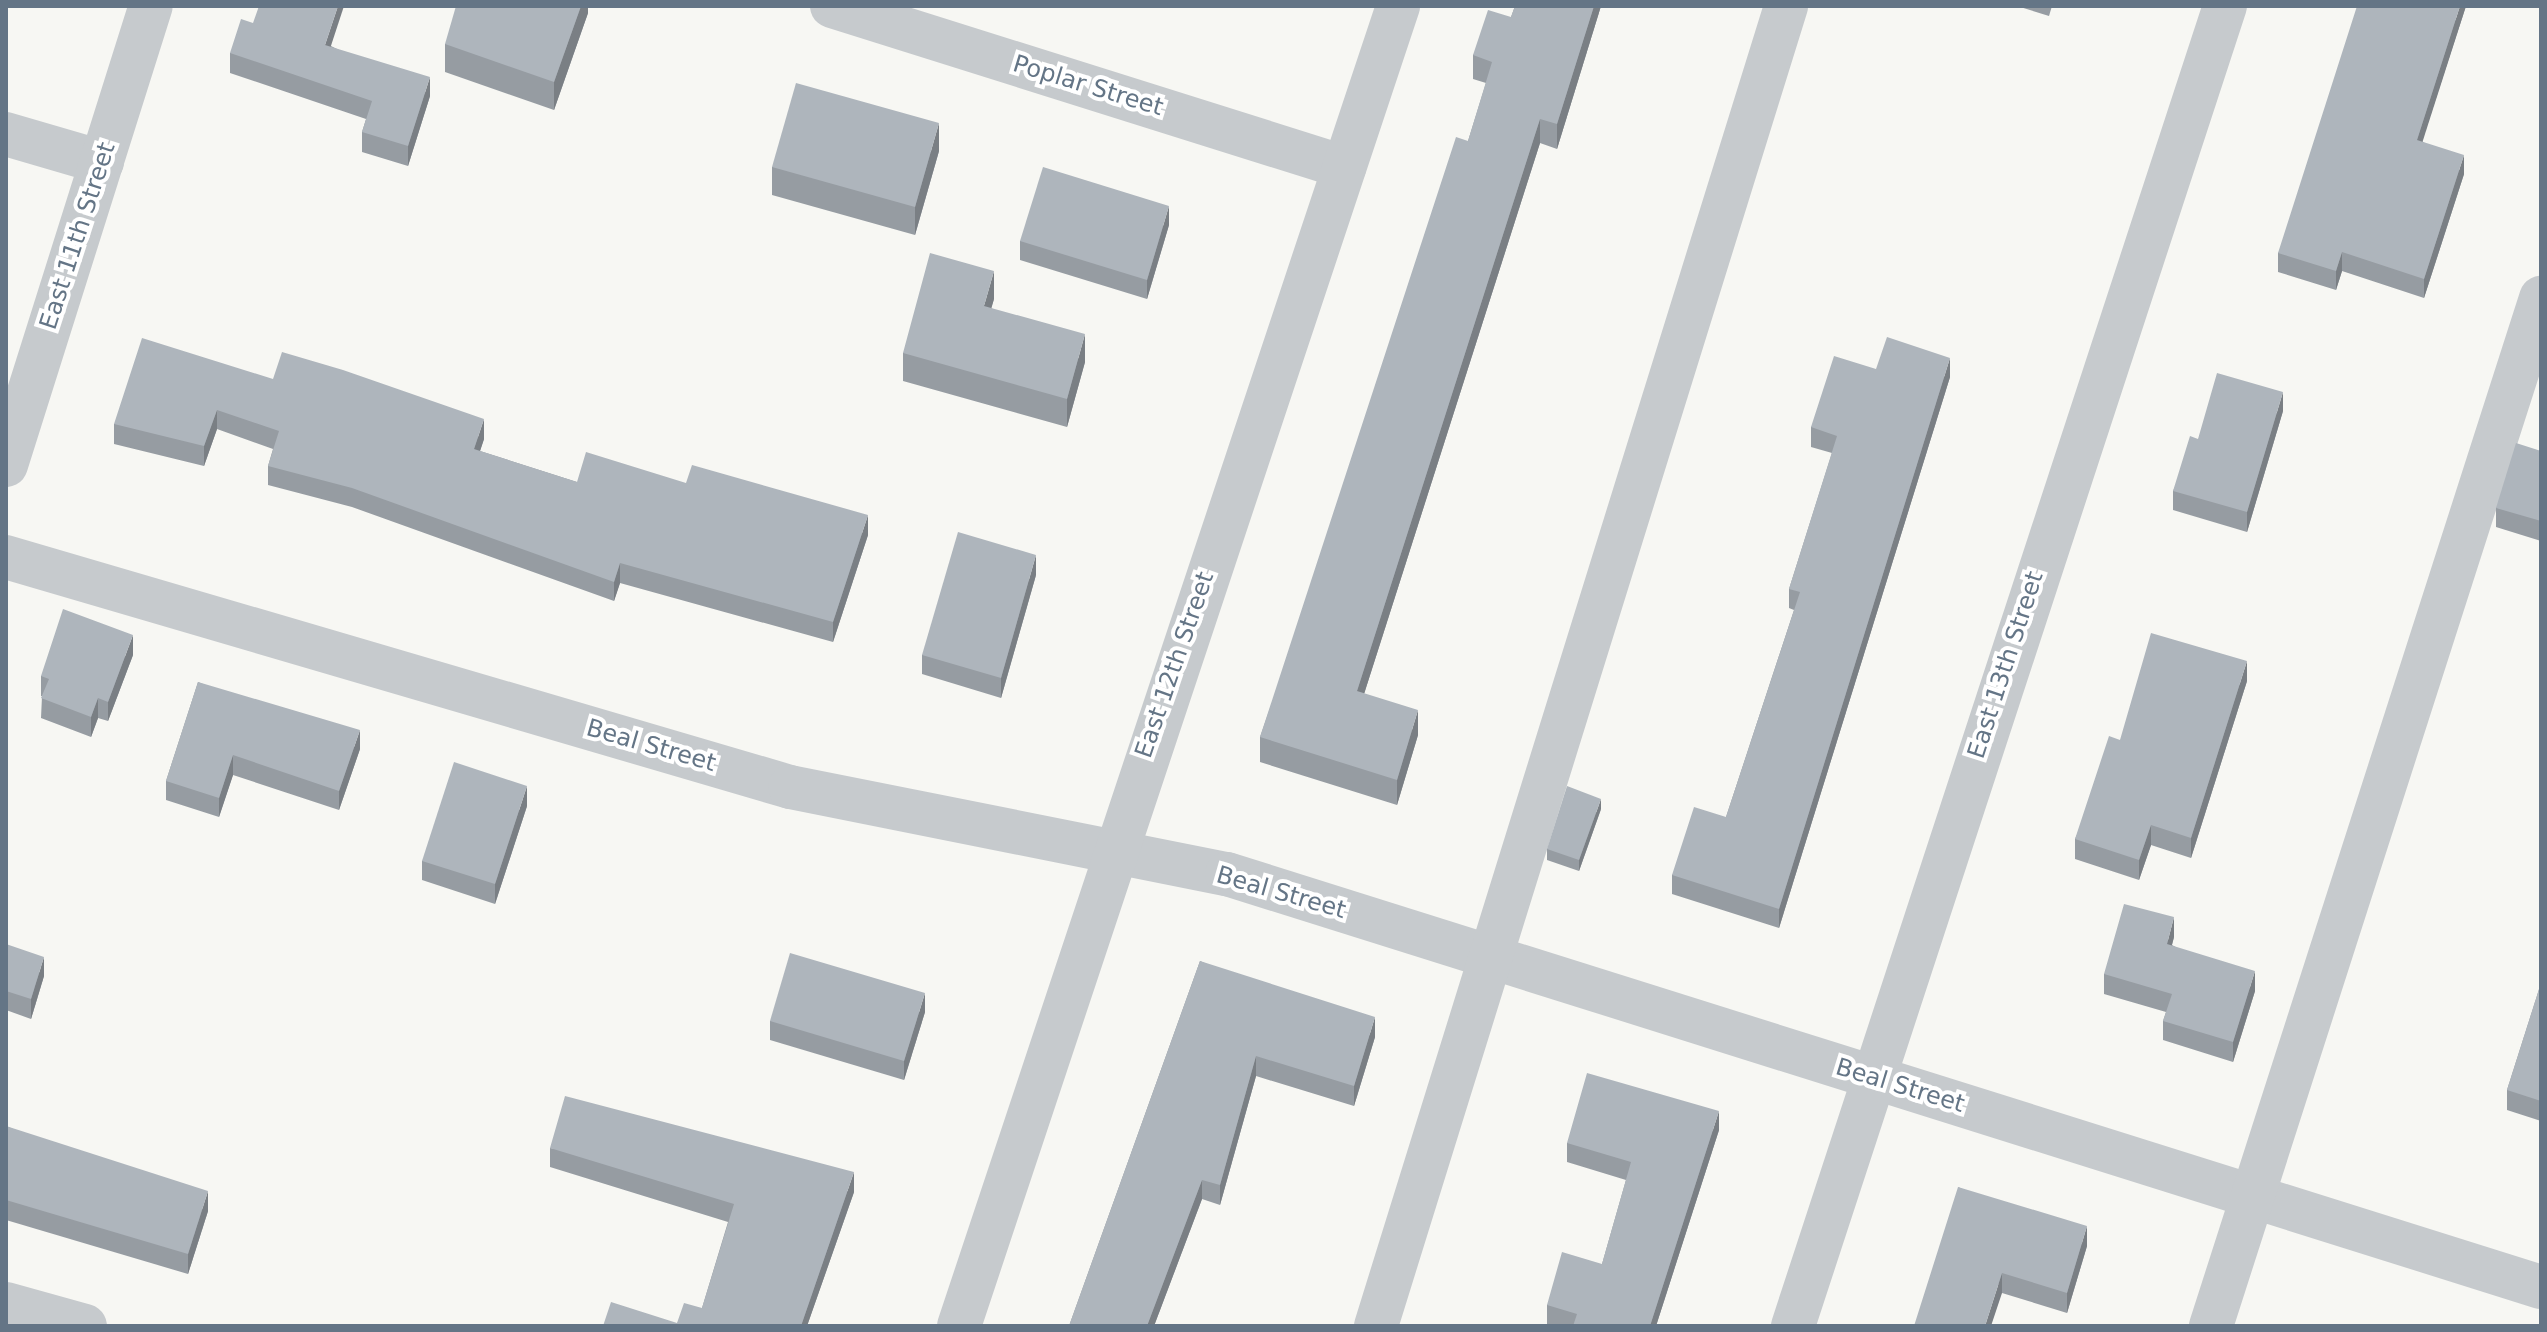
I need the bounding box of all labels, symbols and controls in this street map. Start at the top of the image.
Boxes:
street label: Poplar Street [1010,50,1166,122]
street label: East 11th Street [34,139,122,333]
street label: East 12th Street [1130,568,1220,762]
street label: East 13th Street [1962,568,2050,762]
street label: Beal Street [583,714,719,778]
street label: Beal Street [1213,861,1349,925]
street label: Beal Street [1832,1053,1968,1119]

